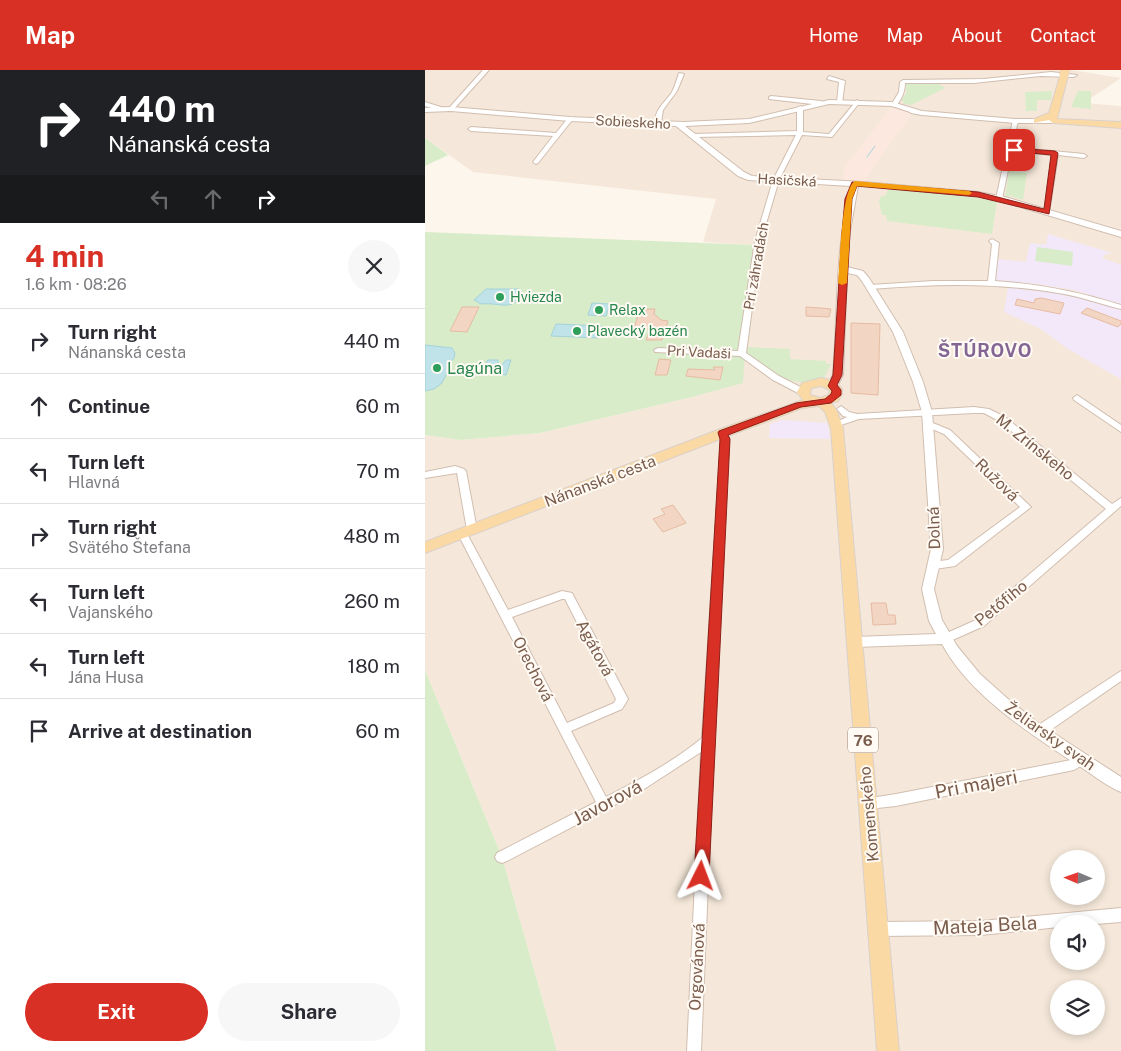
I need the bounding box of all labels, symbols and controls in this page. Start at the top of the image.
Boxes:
text: Map [25,21,75,49]
text: Home [809,25,859,46]
text: Map [887,25,923,46]
text: About [951,25,1002,46]
text: Contact [1030,25,1096,46]
text: 440 m [108,89,216,130]
icon: right [25,90,90,155]
street label: Sobieskeho [595,112,671,132]
pin [993,129,1035,171]
text: Nánanská cesta [108,131,270,157]
icon: arrive [1000,136,1028,164]
street label: Hasičská [757,170,817,190]
icon: left [146,185,174,213]
icon: ahead [199,185,227,213]
icon: right [252,185,280,213]
street label: Pri záhradách [740,221,772,311]
text: 4 min [25,238,104,274]
button: close [348,240,400,292]
text: 1.6 km · 08:26 [25,275,127,294]
place label: Hviezda [510,289,562,305]
marker: Hviezda [494,291,506,303]
place label: Relax [609,302,646,318]
marker: Relax [593,304,605,316]
text: Turn right [68,321,157,343]
place label: Plavecký bazén [587,323,688,339]
marker: Plavecký bazén [571,325,583,337]
icon: right [25,327,53,355]
text: 440 m [343,330,400,352]
district label: ŠTÚROVO [938,339,1032,361]
street label: Pri Vadaši [667,342,731,362]
text: Nánanská cesta [68,343,186,362]
place label: Lagúna [447,359,502,378]
marker: Lagúna [431,362,443,374]
icon: ahead [25,392,53,420]
text: Continue [68,395,150,417]
text: 60 m [356,395,400,417]
street label: M. Zrínskeho [992,410,1078,484]
text: Turn left [68,451,145,473]
street label: Nánanská cesta [541,451,659,511]
street label: Ružová [971,455,1023,505]
icon: left [25,457,53,485]
text: 70 m [356,460,400,482]
text: Hlavná [68,473,120,492]
street label: Dolná [924,506,944,550]
text: Turn right [68,516,157,538]
icon: right [25,522,53,550]
text: 480 m [343,525,400,547]
text: Svätého Štefana [68,538,191,557]
street label: Petőfiho [971,576,1031,630]
text: Turn left [68,581,145,603]
icon: left [25,587,53,615]
text: 260 m [344,590,400,612]
text: Vajanského [68,603,153,622]
street label: Agátová [572,617,618,679]
street label: Orechová [509,633,557,705]
text: Turn left [68,646,145,668]
icon: left [25,652,53,680]
text: 180 m [347,655,400,677]
text: Jána Husa [68,668,144,687]
street label: Želiarsky svah [1001,697,1100,774]
icon: arrive [25,717,53,745]
text: Arrive at destination [68,720,252,742]
text: 60 m [356,720,400,742]
road number: 76 [848,728,878,752]
street label: Pri majeri [933,765,1019,803]
street label: Komenského [855,766,883,862]
street label: Javorová [569,775,645,829]
position arrow [674,849,726,901]
north arrow [1050,850,1105,905]
map controls [1050,850,1105,1035]
street label: Mateja Bela [932,911,1038,939]
button: sound [1050,915,1105,970]
street label: Orgovánová [685,923,709,1011]
button: layers [1050,980,1105,1035]
button: Exit [25,983,208,1041]
button: Share [218,983,400,1041]

